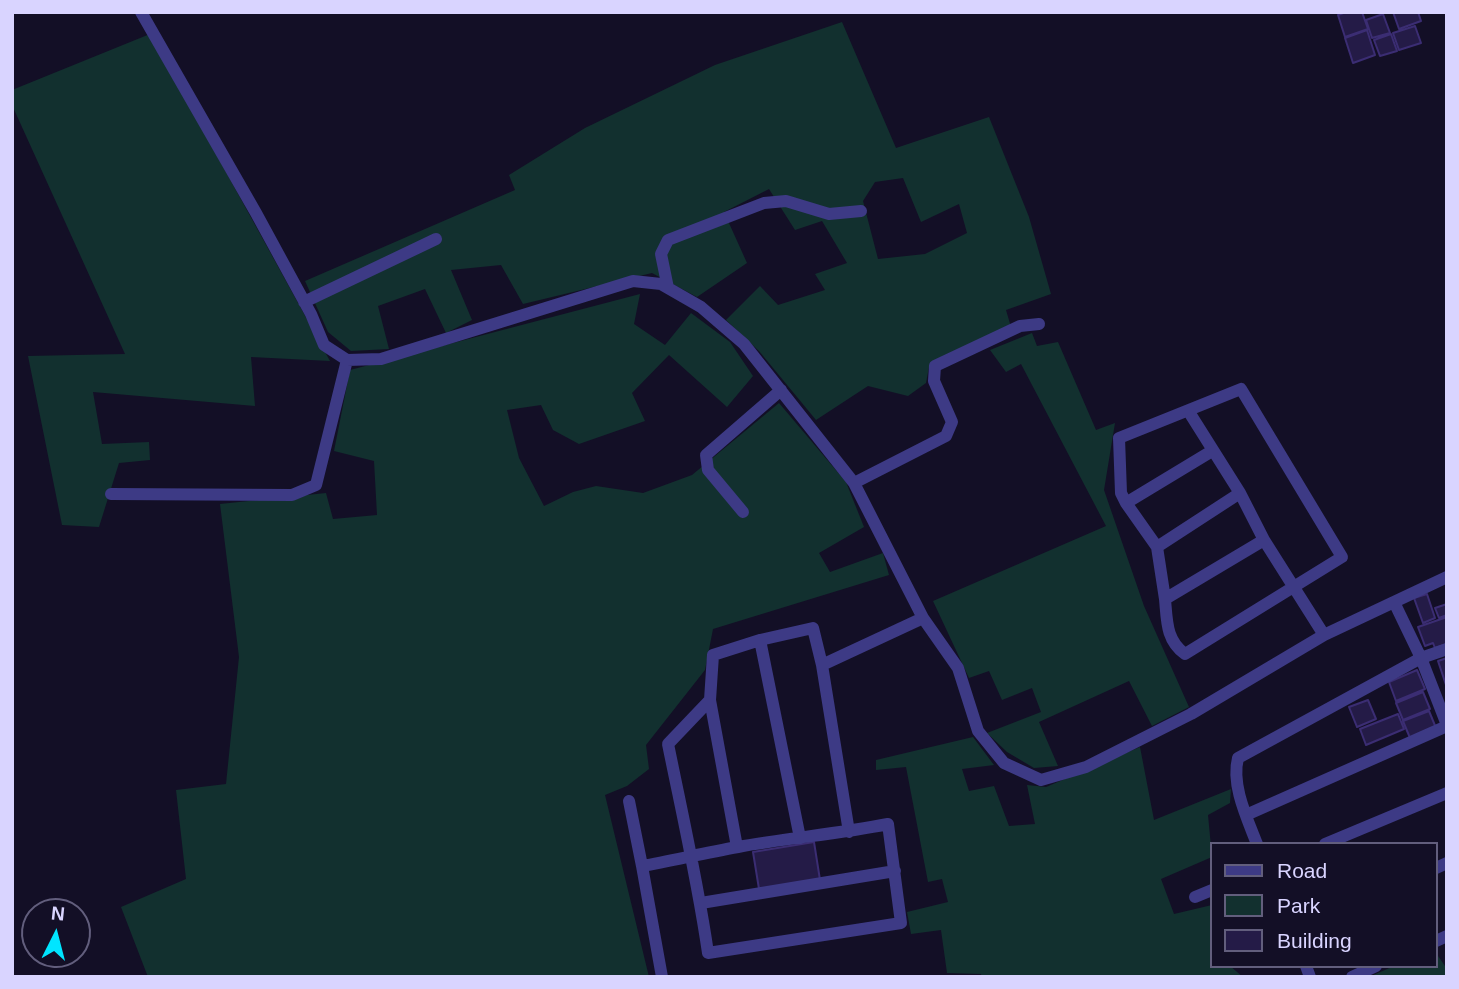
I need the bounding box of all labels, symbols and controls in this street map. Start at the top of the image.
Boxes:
legend [1210,842,1438,968]
text: Road [1277,859,1327,882]
text: Park [1277,894,1320,917]
north arrow [21,898,91,968]
text: N [50,902,66,925]
text: Building [1277,929,1352,952]

